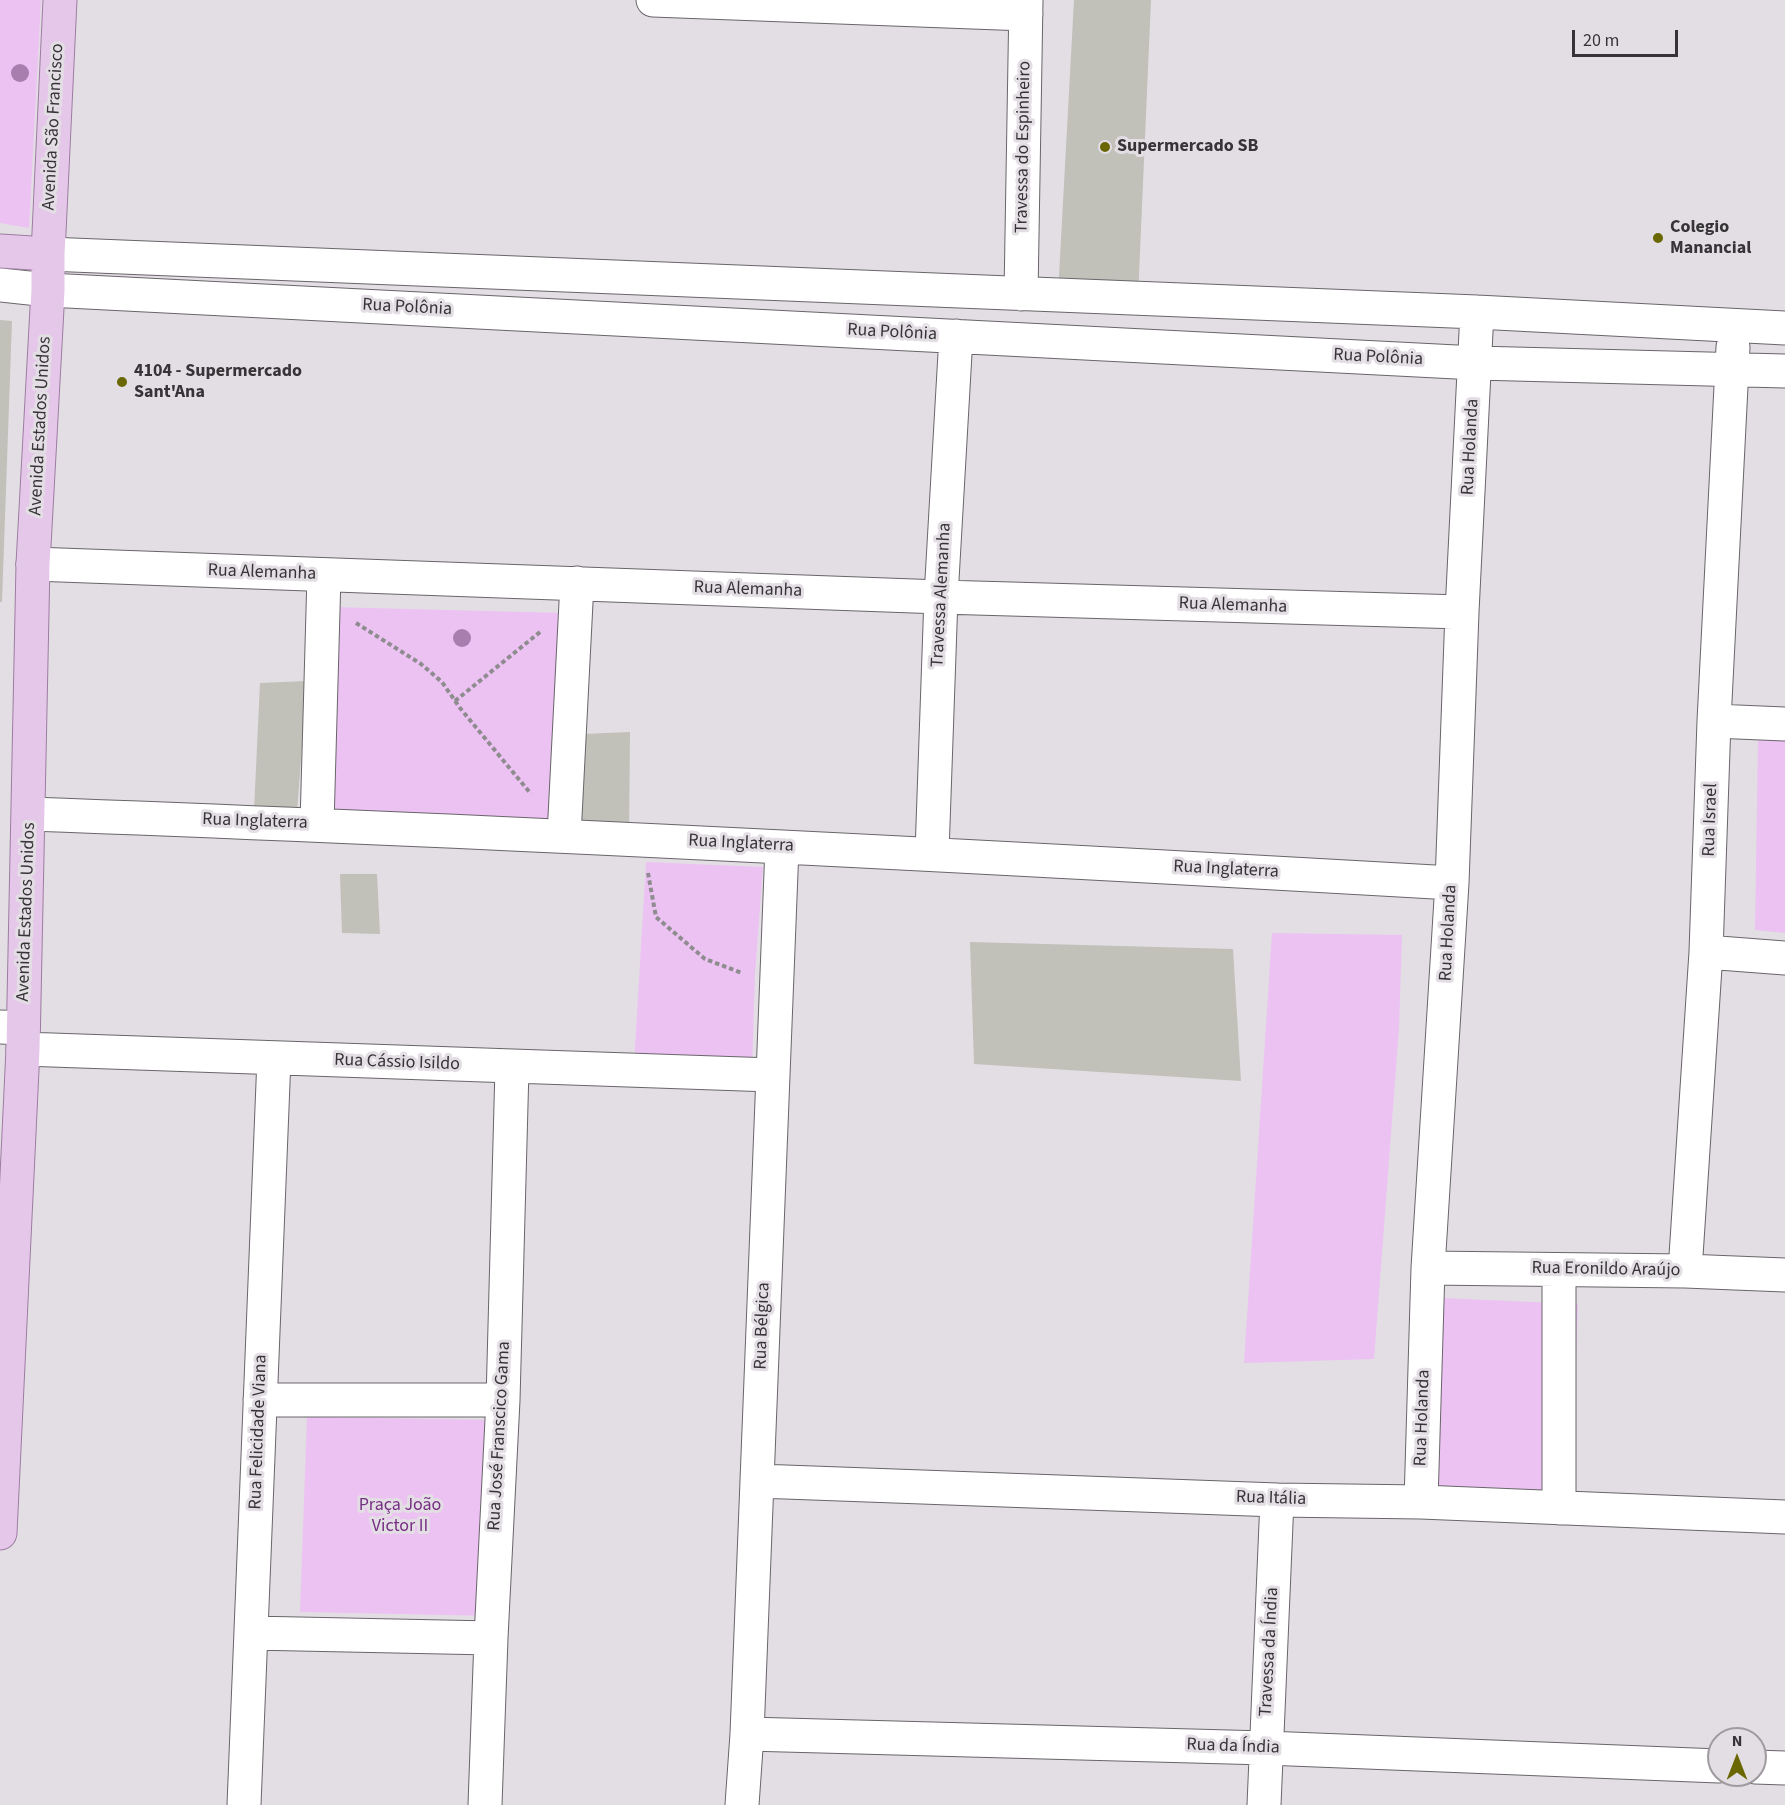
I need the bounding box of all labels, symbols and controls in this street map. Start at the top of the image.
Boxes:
scale bar [1575,18,1682,56]
text: 20 m [1583,28,1619,53]
street label: Avenida São Francisco [39,43,69,211]
street label: Travessa do Espinheiro [1012,61,1036,233]
place label: Supermercado SB [1117,136,1258,158]
marker: Supermercado SB [1098,140,1112,154]
place label: Colegio Manancial [1670,217,1751,260]
marker: Colegio Manancial [1651,231,1665,245]
street label: Rua Polônia [362,295,452,321]
street label: Rua Polônia [847,320,937,346]
street label: Avenida Estados Unidos [26,336,56,516]
street label: Rua Polônia [1333,345,1423,371]
place label: 4104 - Supermercado Sant'Ana [134,361,302,404]
marker: 4104 - Supermercado Sant'Ana [115,375,129,389]
street label: Rua Holanda [1458,398,1484,496]
street label: Travessa Alemanha [927,522,957,668]
street label: Rua Alemanha [207,560,317,586]
street label: Rua Alemanha [693,577,803,603]
street label: Rua Alemanha [1178,593,1288,619]
street label: Rua Israel [1699,783,1723,857]
street label: Rua Inglaterra [202,809,308,835]
street label: Avenida Estados Unidos [13,822,41,1002]
street label: Rua Inglaterra [688,830,794,858]
street label: Rua Inglaterra [1173,856,1279,884]
street label: Rua Holanda [1436,884,1462,982]
street label: Rua Cássio Isildo [334,1050,460,1076]
street label: Rua Eronildo Araújo [1531,1258,1681,1282]
street label: Rua Bélgica [751,1282,775,1370]
street label: Rua José Franscico Gama [484,1341,516,1531]
street label: Rua Felicidade Viana [245,1354,273,1510]
street label: Rua Holanda [1411,1369,1435,1467]
street label: Rua Itália [1235,1487,1307,1511]
park label: Praça João Victor II [359,1495,441,1538]
street label: Travessa da Índia [1256,1587,1284,1717]
north arrow [1707,1727,1767,1787]
text: N [1732,1730,1742,1752]
street label: Rua da Índia [1186,1735,1280,1759]

